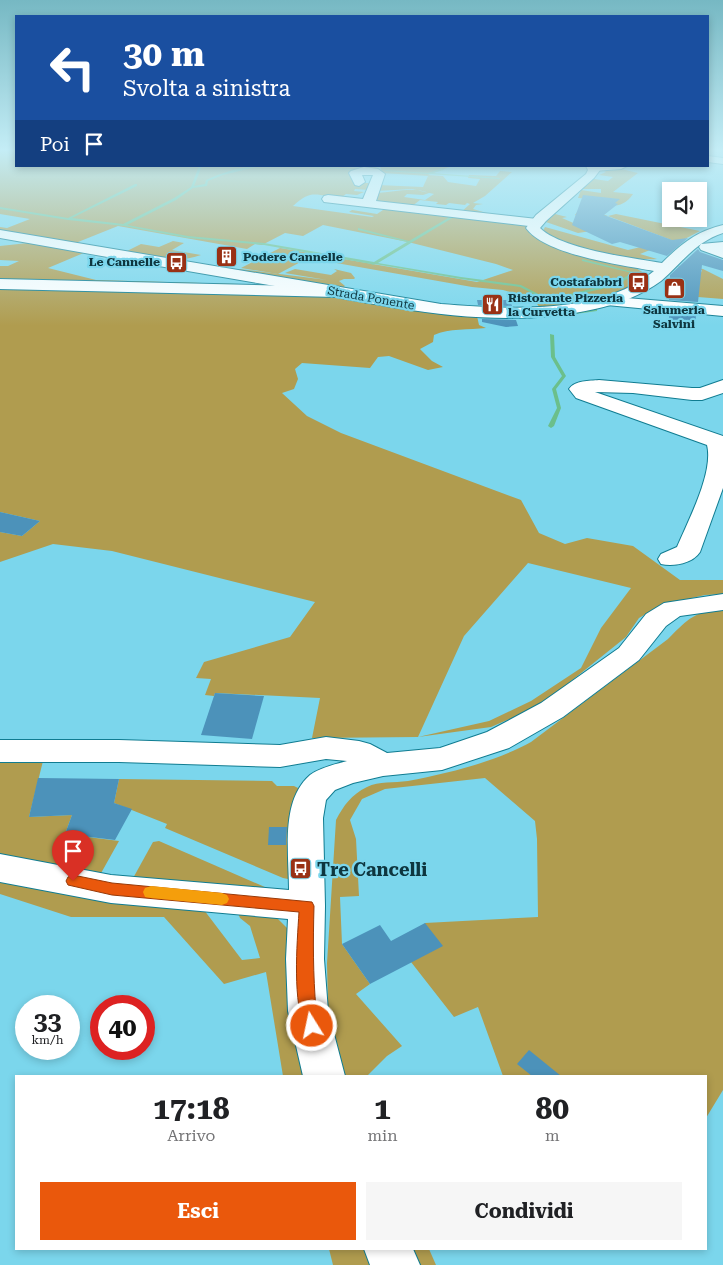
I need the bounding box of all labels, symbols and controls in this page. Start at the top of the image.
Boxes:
text: 30 m [123,34,205,75]
icon: left [40,35,105,100]
text: Svolta a sinistra [123,76,290,101]
icon: arrive [80,130,108,158]
text: Poi [40,133,70,156]
map controls [662,182,707,227]
button: sound [662,182,707,227]
building icon: Podere Cannelle [215,245,239,269]
bus stop icon: Le Cannelle [164,250,188,274]
place label: Podere Cannelle [243,250,343,264]
place label: Le Cannelle [89,255,160,269]
bus stop icon: Costafabbri [626,270,650,294]
place label: Costafabbri [550,275,622,289]
shop icon: Salumeria Salvini [662,277,686,301]
street label: Strada Ponente [326,283,416,313]
place label: Ristorante Pizzeria la Curvetta [508,291,623,319]
restaurant icon: Ristorante Pizzeria la Curvetta [480,293,504,317]
place label: Salumeria Salvini [643,303,705,331]
pin [52,830,94,881]
icon: arrive [59,837,87,865]
bus stop icon: Tre Cancelli [289,857,313,881]
place label: Tre Cancelli [317,859,427,880]
speed limit sign: 40 [90,995,155,1060]
position arrow [285,999,337,1051]
text: 33 [33,1007,62,1036]
text: km/h [31,1033,64,1047]
text: 17:18 [153,1091,230,1126]
text: 1 [374,1091,391,1126]
text: 80 [535,1091,569,1126]
text: Arrivo [167,1126,215,1145]
text: min [367,1126,398,1145]
text: m [545,1126,560,1145]
button: Esci [40,1182,356,1240]
button: Condividi [366,1182,682,1240]

